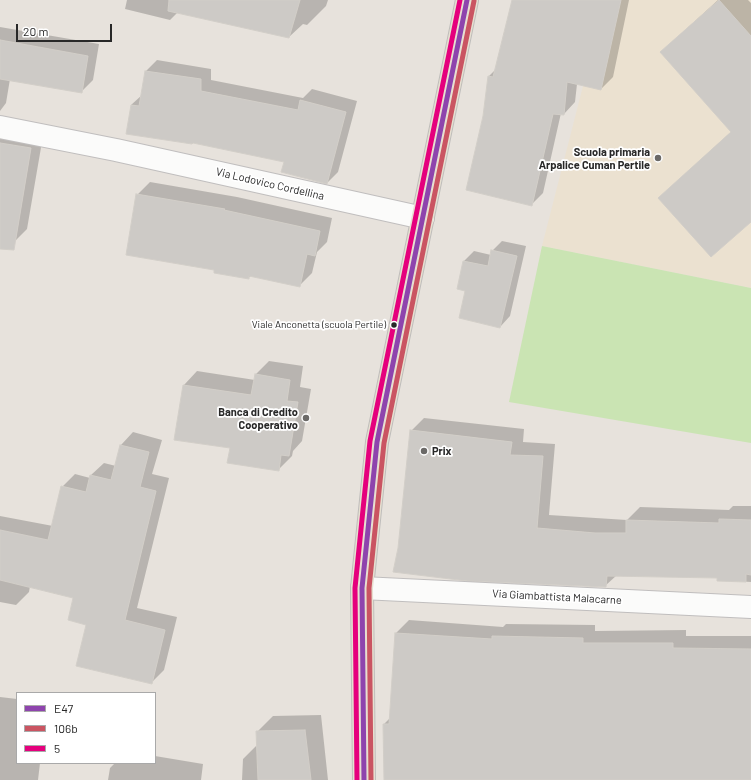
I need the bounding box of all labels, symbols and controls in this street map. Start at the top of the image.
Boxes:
scale bar [18,16,114,42]
text: 20 m [23,24,49,38]
place label: Scuola primaria Arpalice Cuman Pertile [539,145,650,171]
marker: Scuola primaria Arpalice Cuman Pertile [653,153,663,163]
street label: Via Lodovico Cordellina [214,165,326,203]
place label: Viale Anconetta (scuola Pertile) [252,319,386,331]
marker: Viale Anconetta (scuola Pertile) [389,320,399,330]
place label: Banca di Credito Cooperativo [218,405,298,431]
marker: Banca di Credito Cooperativo [301,413,311,423]
place label: Prix [432,444,452,458]
marker: Prix [419,446,429,456]
street label: Via Giambattista Malacarne [492,587,622,607]
legend [16,692,156,764]
text: E47 [54,701,73,715]
text: 106b [54,721,78,735]
text: 5 [54,741,60,755]

